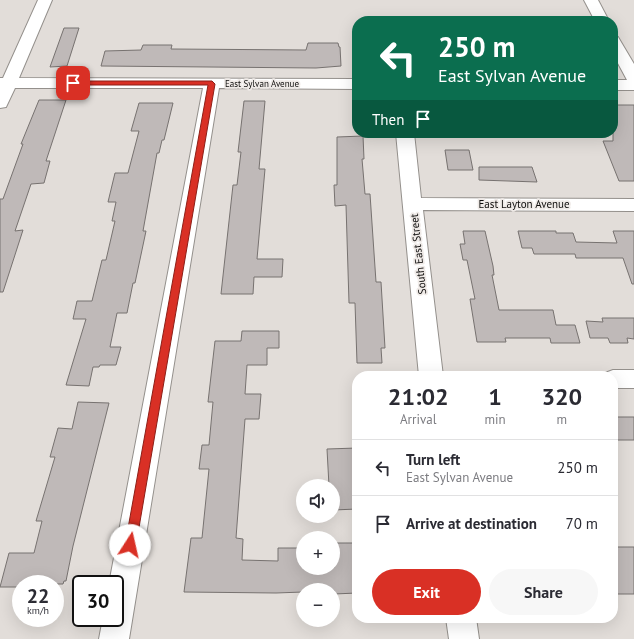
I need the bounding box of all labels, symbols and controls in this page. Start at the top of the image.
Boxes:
text: 250 m [438,28,515,65]
icon: left [372,32,424,84]
text: East Sylvan Avenue [438,64,586,87]
pin [56,66,90,100]
icon: arrive [62,72,84,94]
street label: East Sylvan Avenue [225,78,299,89]
icon: arrive [412,108,434,130]
text: Then [372,110,404,129]
street label: East Layton Avenue [478,197,570,211]
street label: South East Street [407,213,429,295]
text: 21:02 [388,381,449,412]
text: 1 [488,381,502,412]
text: 320 [541,381,582,412]
text: Arrival [400,411,436,428]
text: min [484,411,506,428]
text: m [557,411,567,428]
text: Turn left [406,450,460,469]
icon: left [372,457,394,479]
text: 250 m [557,458,598,477]
text: East Sylvan Avenue [406,469,513,486]
map controls [296,479,340,627]
button: sound [296,479,340,523]
icon: arrive [372,513,394,535]
text: Arrive at destination [406,514,537,533]
text: 70 m [565,514,598,533]
position arrow [109,524,151,566]
button: + [296,531,340,575]
button: Exit [372,569,481,615]
button: Share [489,569,598,615]
speed limit sign: 30 [72,575,124,627]
text: 22 [27,583,49,609]
button: − [296,583,340,627]
text: km/h [27,604,49,617]

